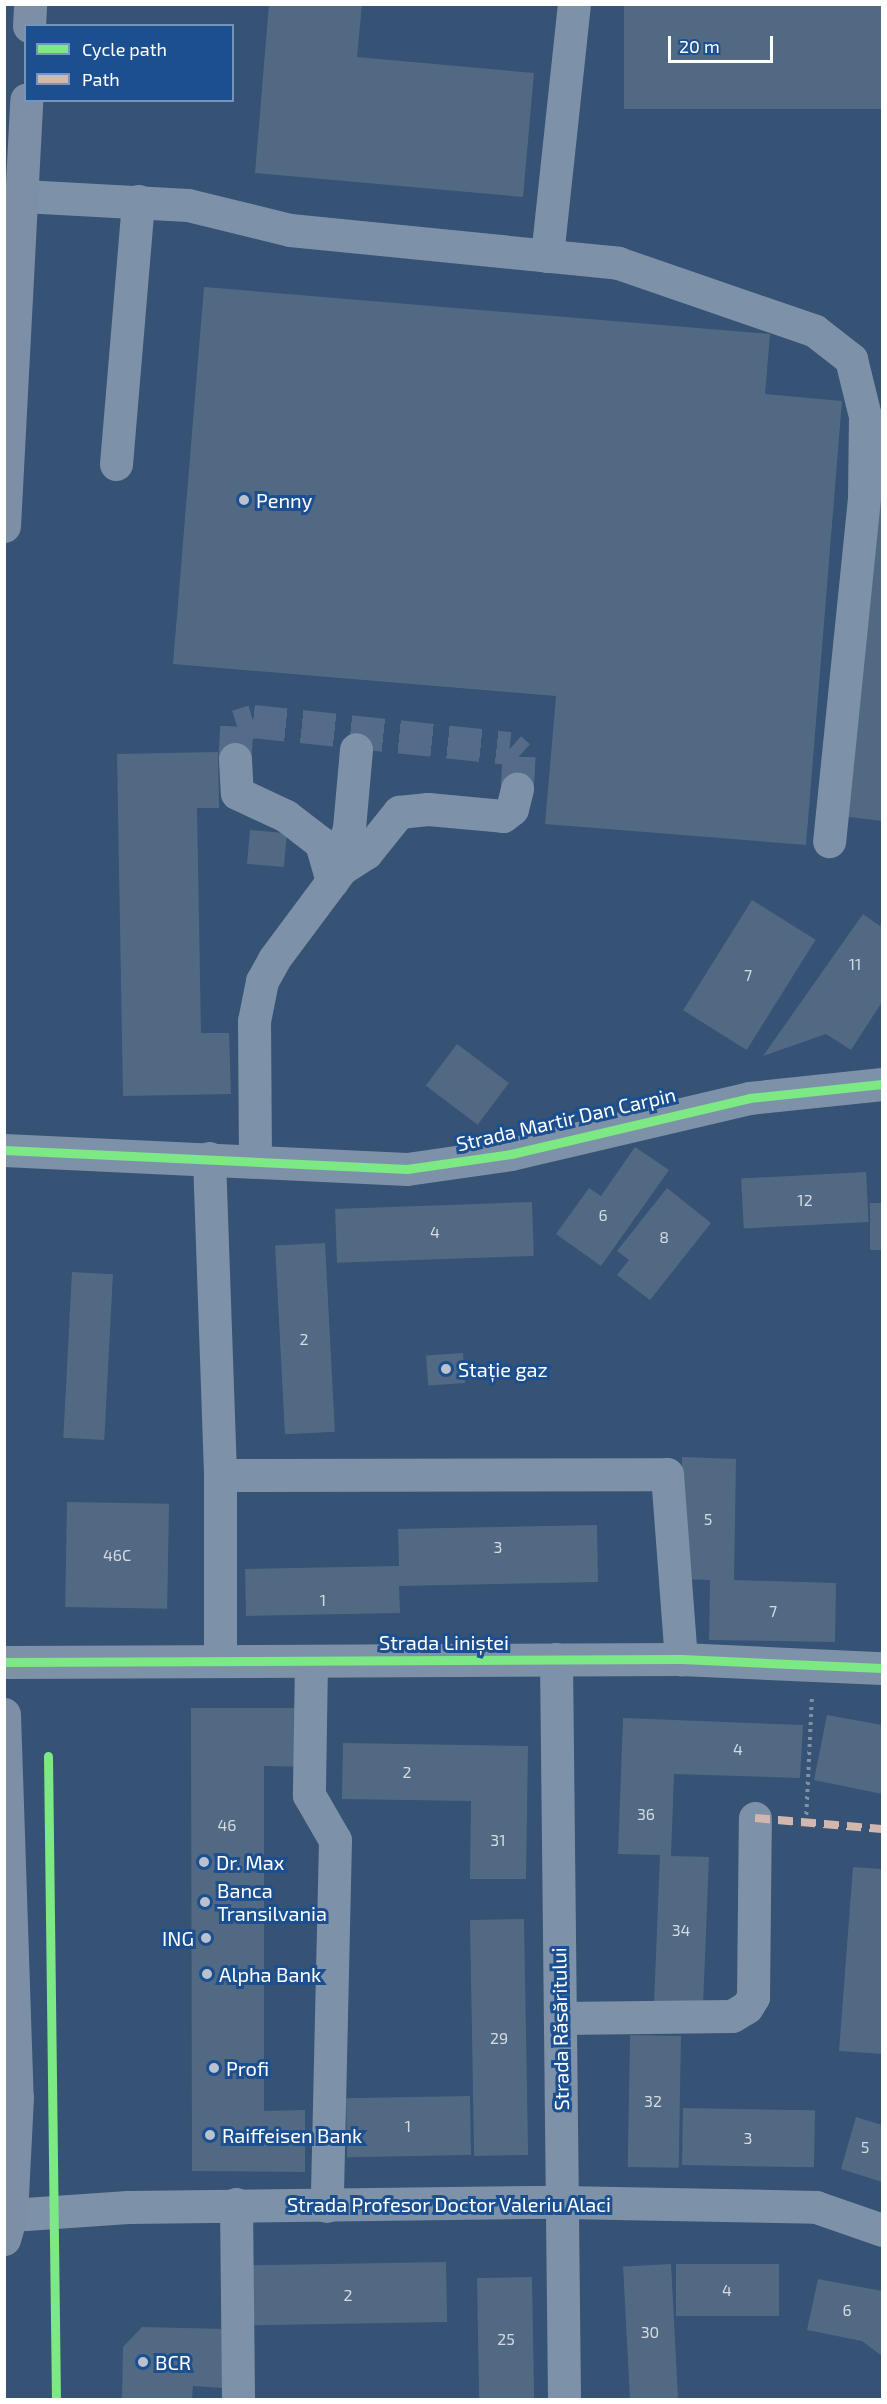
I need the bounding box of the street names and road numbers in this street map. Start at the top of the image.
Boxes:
street label: Strada Martir Dan Carpin [454,1082,678,1156]
street label: Strada Liniștei [379,1630,509,1654]
street label: Strada Răsăritului [547,1947,573,2111]
street label: Strada Profesor Doctor Valeriu Alaci [286,2192,612,2216]

